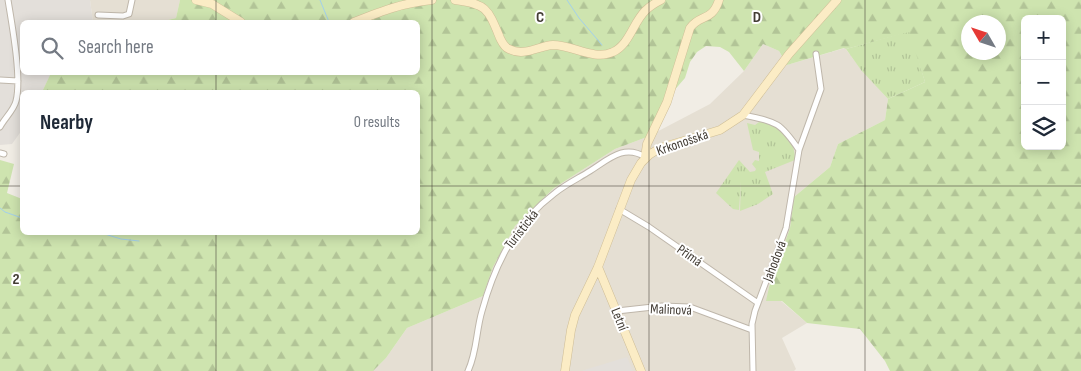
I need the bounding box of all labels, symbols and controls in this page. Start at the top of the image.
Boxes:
text: C [536,8,544,27]
text: D [753,8,761,27]
north arrow [961,15,1006,60]
map controls [1021,15,1066,150]
button: + [1021,15,1066,60]
search box [20,20,420,75]
icon: search [38,34,66,62]
text: Search here [78,36,154,59]
button: − [1021,60,1066,105]
button: layers [1021,105,1066,150]
text: Nearby [40,110,93,135]
text: 0 results [354,113,400,132]
street label: Krkonošská [654,126,710,159]
street label: Turistická [501,206,542,252]
street label: Jahodová [759,238,790,285]
street label: Přímá [674,241,706,270]
text: 2 [12,270,20,289]
street label: Malinová [650,300,692,319]
street label: Letní [607,305,632,334]

